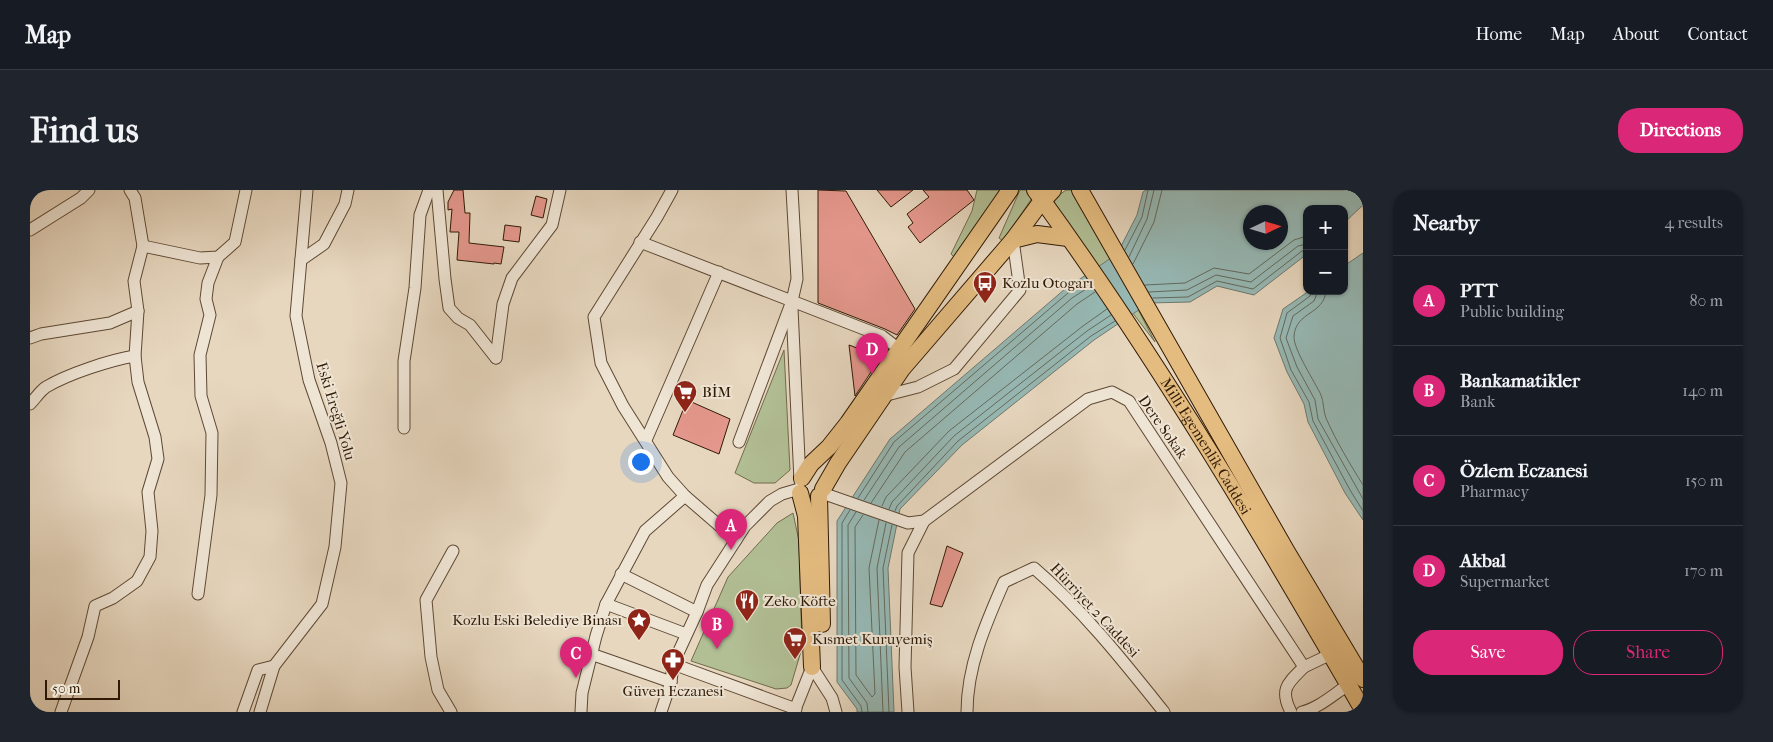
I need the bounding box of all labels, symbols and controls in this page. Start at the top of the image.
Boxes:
text: Map [25,21,71,49]
text: Home [1475,24,1522,45]
text: Map [1550,24,1585,45]
text: About [1613,24,1659,45]
text: Contact [1687,24,1748,45]
button: Directions [1618,108,1743,153]
text: Find us [30,110,139,151]
north arrow [1243,205,1288,250]
map controls [1303,205,1348,295]
button: + [1303,205,1348,250]
text: Nearby [1413,211,1479,235]
text: 4 results [1665,213,1723,232]
button: − [1303,250,1348,295]
bus stop icon: Kozlu Otogarı [972,270,998,304]
place label: Kozlu Otogarı [1002,274,1094,292]
text: PTT [1460,280,1498,302]
text: A [1424,291,1434,310]
text: 80 m [1689,291,1723,310]
text: Public building [1460,302,1564,321]
pin: D [856,333,888,374]
street label: Eski Ereğli Yolu [313,360,360,463]
text: Bankamatikler [1460,370,1580,392]
street label: Milli Egemenlik Caddesi [1157,374,1255,518]
supermarket icon: BİM [672,379,698,413]
text: B [1424,381,1434,400]
text: 140 m [1682,381,1723,400]
place label: BİM [702,383,732,401]
street label: Dere Sokak [1135,392,1192,462]
text: Bank [1460,392,1495,411]
your location [628,449,654,475]
text: Özlem Eczanesi [1460,460,1588,482]
text: C [1424,471,1434,490]
text: 150 m [1685,471,1723,490]
text: Pharmacy [1460,482,1529,501]
pin: A [715,509,747,550]
text: Akbal [1460,550,1506,572]
street label: Hürriyet 2 Caddesi [1047,559,1144,661]
text: D [1423,561,1435,580]
text: 170 m [1684,561,1723,580]
text: Supermarket [1460,572,1550,591]
restaurant icon: Zeko Köfte [734,588,760,622]
place label: Zeko Köfte [764,592,836,610]
place icon: Kozlu Eski Belediye Binası [626,607,652,641]
pin: B [701,608,733,649]
place label: Kozlu Eski Belediye Binası [452,611,623,629]
supermarket icon: Kısmet Kuruyemiş [782,626,808,660]
place label: Kısmet Kuruyemiş [812,630,933,648]
button: Save [1413,630,1563,675]
button: Share [1573,630,1723,675]
pin: C [560,637,592,678]
pharmacy icon: Güven Eczanesi [660,647,686,681]
scale bar [45,677,120,700]
text: 50 m [52,680,80,697]
place label: Güven Eczanesi [623,682,724,700]

